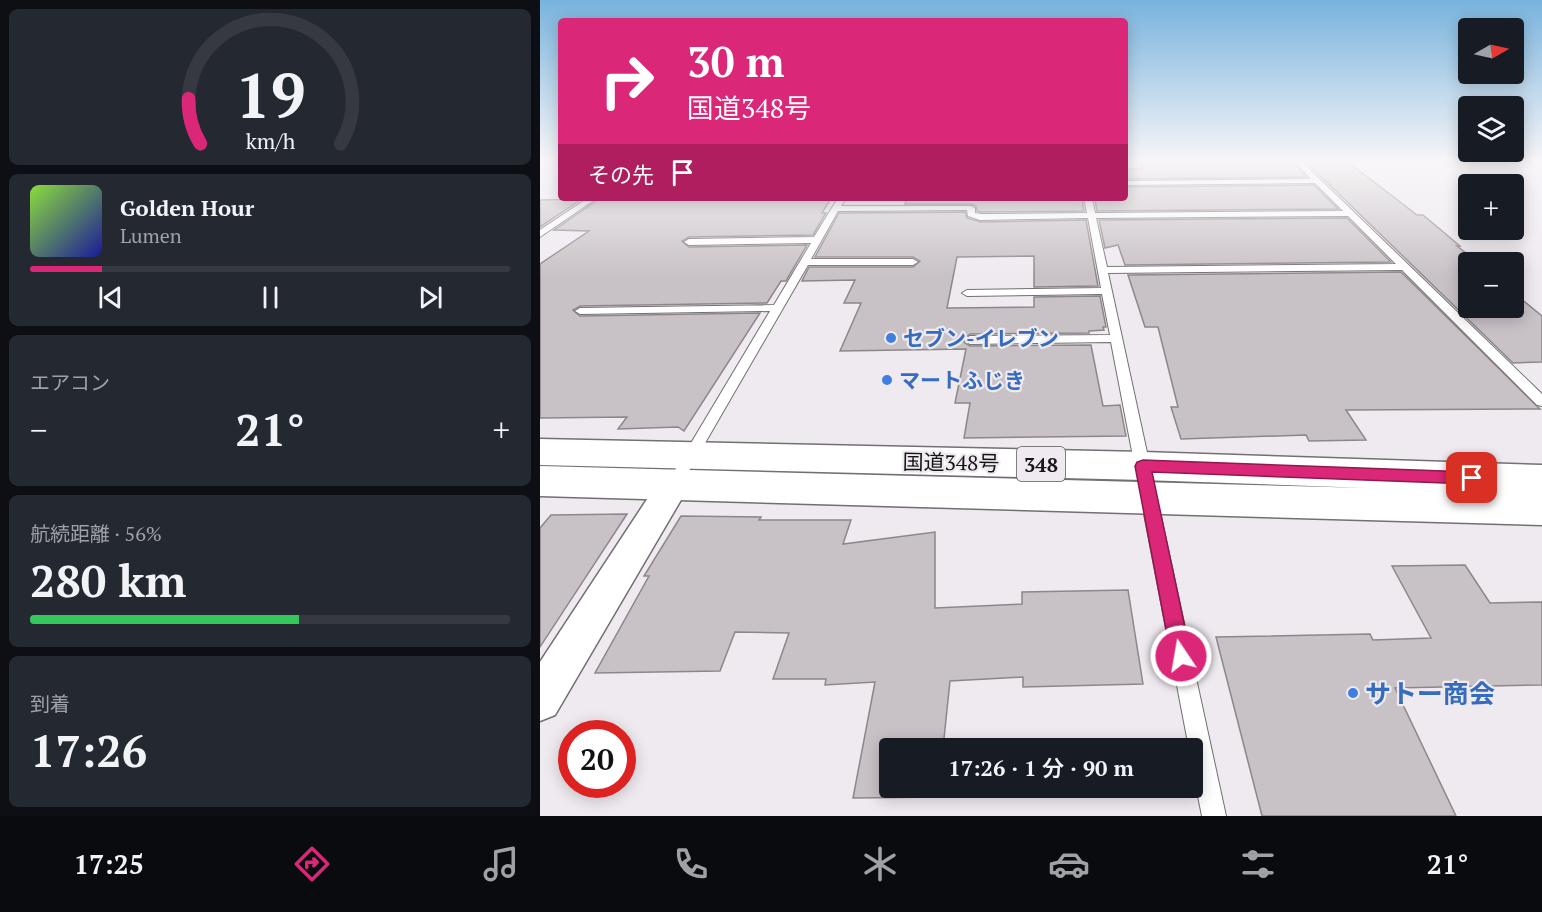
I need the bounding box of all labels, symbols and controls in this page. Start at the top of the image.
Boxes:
north arrow [1458,18,1524,84]
map controls [1458,18,1524,318]
text: 30 m [687,33,785,89]
icon: right [588,42,666,120]
text: 19 [235,53,305,136]
text: 国道348号 [687,90,811,126]
button: layers [1458,96,1524,162]
text: km/h [245,127,295,155]
icon: arrive [666,156,699,189]
text: その先 [588,160,654,189]
button: + [1458,174,1524,240]
text: Golden Hour [120,193,254,222]
text: Lumen [120,222,182,249]
button: − [1458,252,1524,318]
icon: previous [94,281,127,314]
icon: pause [254,281,287,314]
icon: next [414,281,447,314]
place label: セブン-イレブン [903,324,1059,352]
marker: セブン-イレブン [884,331,898,345]
place label: マートふじき [899,366,1025,394]
text: エアコン [30,369,110,396]
marker: マートふじき [880,373,894,387]
text: 21° [235,399,305,459]
text: − [30,408,48,451]
text: + [492,408,510,451]
street label: 国道348号 [902,447,1000,477]
road number: 348 [1017,447,1065,481]
pin [1446,452,1497,503]
icon: arrive [1455,461,1488,494]
text: 航続距離 · 56% [30,520,162,547]
text: 280 km [30,550,186,610]
position arrow [1149,624,1213,688]
place label: サトー商会 [1365,676,1495,710]
marker: サトー商会 [1346,686,1360,700]
text: 到着 [30,690,70,717]
text: 17:26 [30,720,147,780]
speed limit sign: 20 [558,720,636,798]
text: 17:26 · 1 分 · 90 m [948,753,1134,782]
icon: directions [291,843,333,885]
icon: music [480,843,522,885]
icon: phone [670,843,712,885]
icon: climate [859,843,901,885]
icon: car [1048,843,1090,885]
icon: filters [1237,843,1279,885]
text: 17:25 [74,846,144,882]
text: 21° [1427,846,1468,882]

